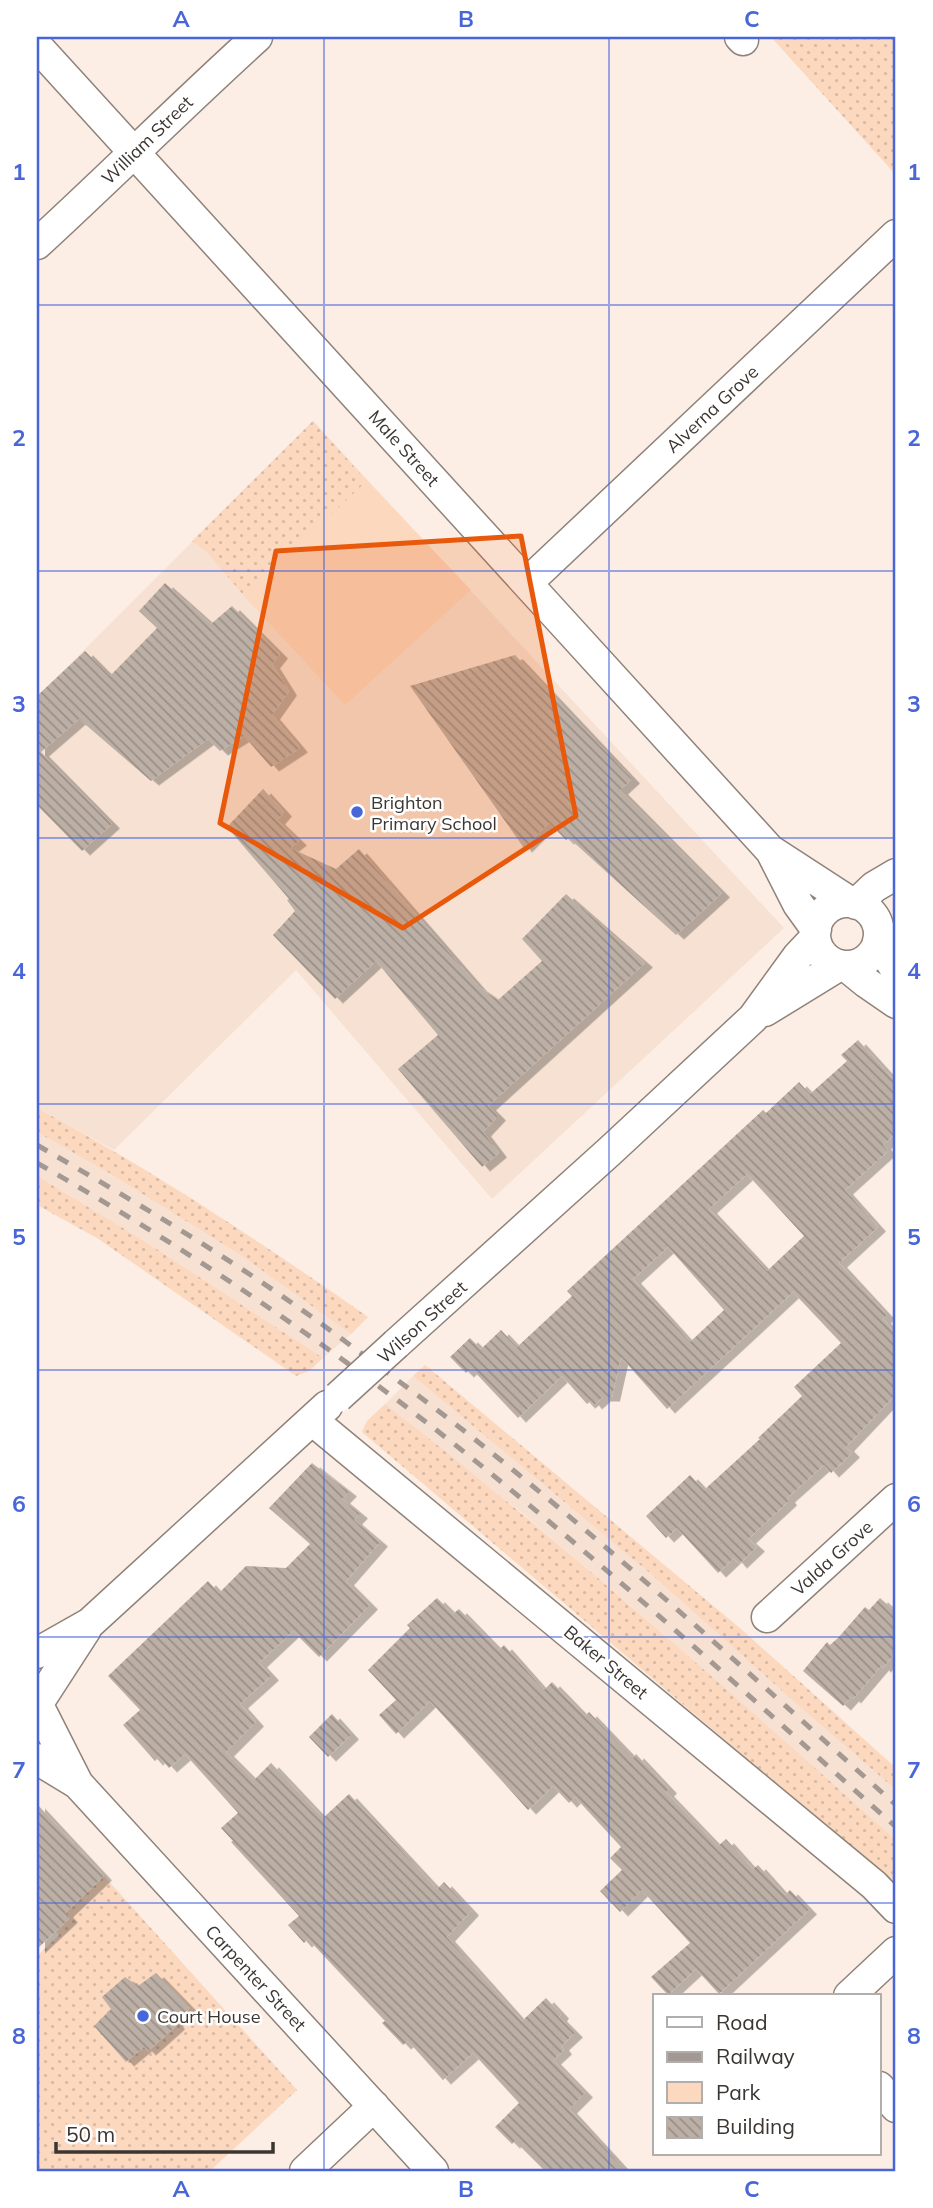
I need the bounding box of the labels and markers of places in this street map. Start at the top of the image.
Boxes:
place label: Brighton Primary School [371,791,497,835]
marker: Brighton Primary School [349,804,365,820]
place label: Court House [157,2005,261,2028]
marker: Court House [135,2008,151,2024]

